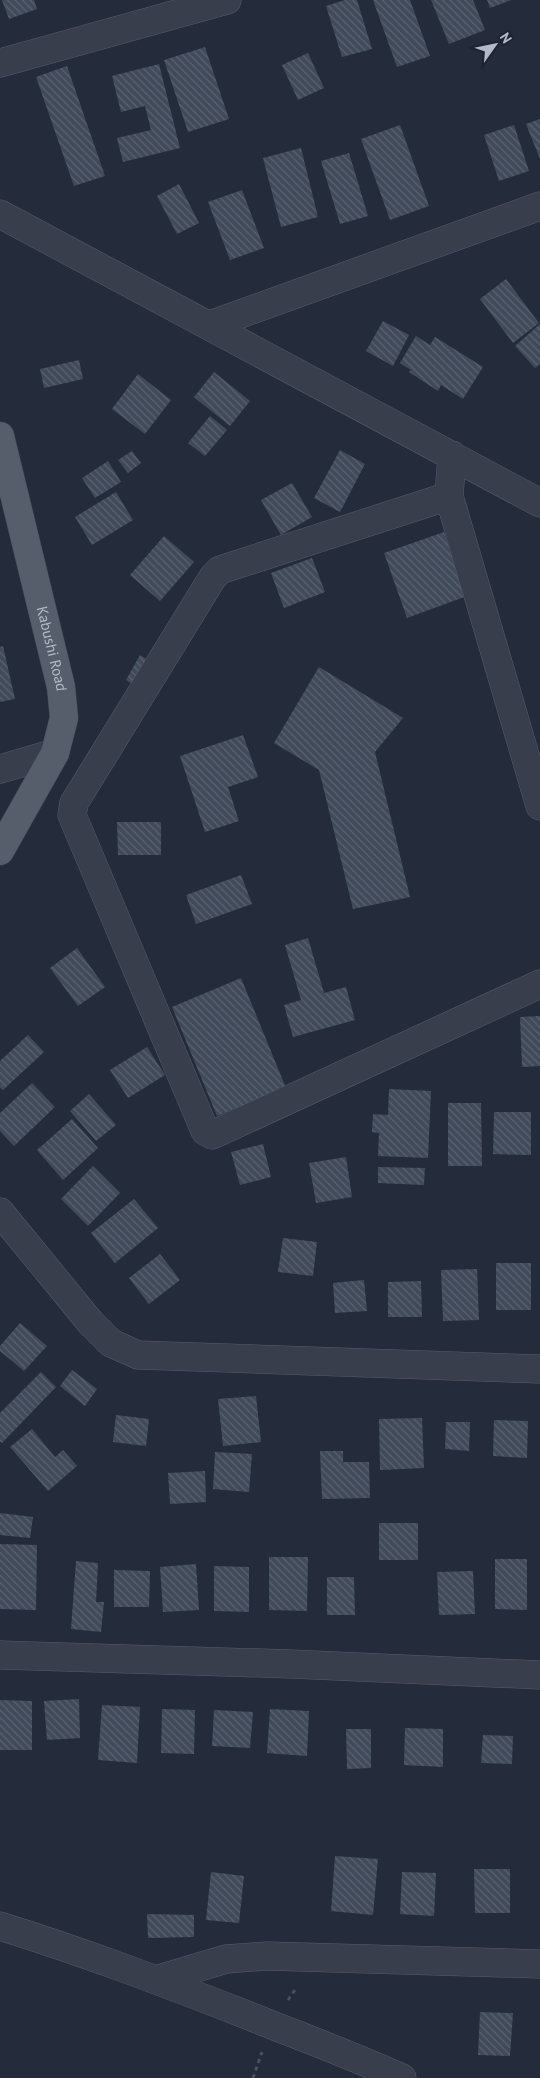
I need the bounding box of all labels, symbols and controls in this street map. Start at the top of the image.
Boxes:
north arrow [470,20,520,70]
text: N [496,29,516,47]
street label: Kabushi Road [33,604,71,692]

